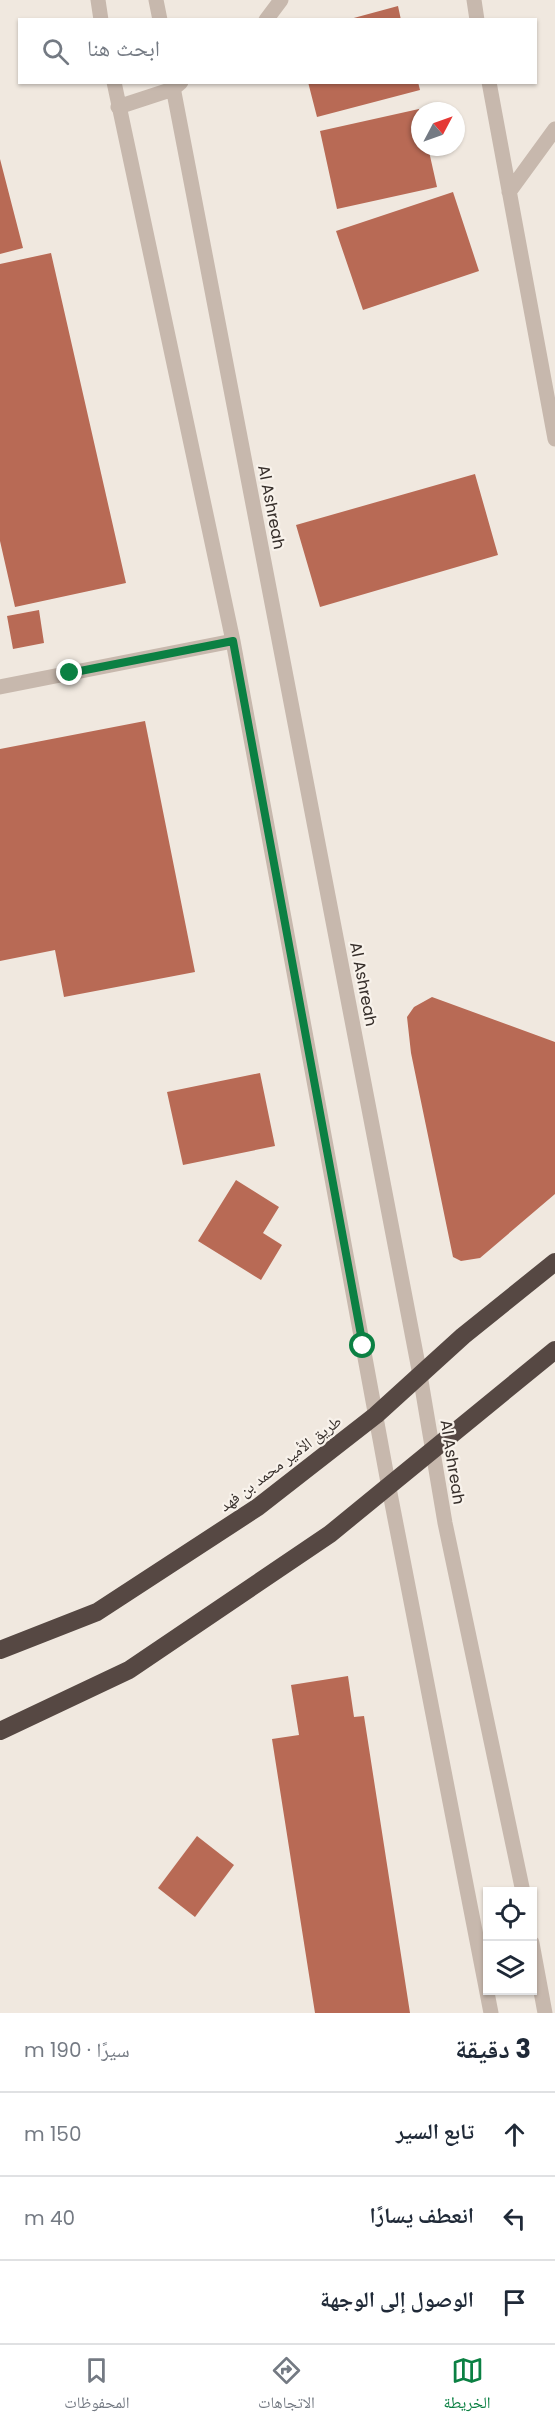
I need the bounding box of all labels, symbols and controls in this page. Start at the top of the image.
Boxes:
search box [18,18,537,84]
text: ابحث هنا [87,33,160,64]
icon: search [39,35,72,68]
north arrow [411,102,465,156]
street label: Al Ashreah [252,463,291,551]
route end [56,659,82,685]
street label: Al Ashreah [344,940,383,1028]
route start [349,1332,375,1358]
street label: طريق الأمير محمد بن فهد [214,1410,346,1517]
street label: Al Ashreah [434,1418,471,1506]
map controls [483,1887,537,1995]
button: locate [483,1887,537,1941]
button: layers [483,1941,537,1995]
text: 3 دقيقة [455,2031,531,2067]
text: سيرًا · 190 m [24,2036,130,2064]
text: تابع السير [396,2116,474,2147]
icon: ahead [498,2118,531,2151]
text: 150 m [24,2120,81,2148]
text: انعطف يسارًا [370,2200,474,2231]
icon: left [498,2202,531,2235]
text: 40 m [24,2204,75,2232]
text: الوصول إلى الوجهة [320,2284,474,2315]
icon: arrive [498,2286,531,2319]
tab: المحفوظات [64,2354,129,2418]
tab: الاتجاهات [258,2354,315,2418]
tab: الخريطة [444,2354,491,2418]

